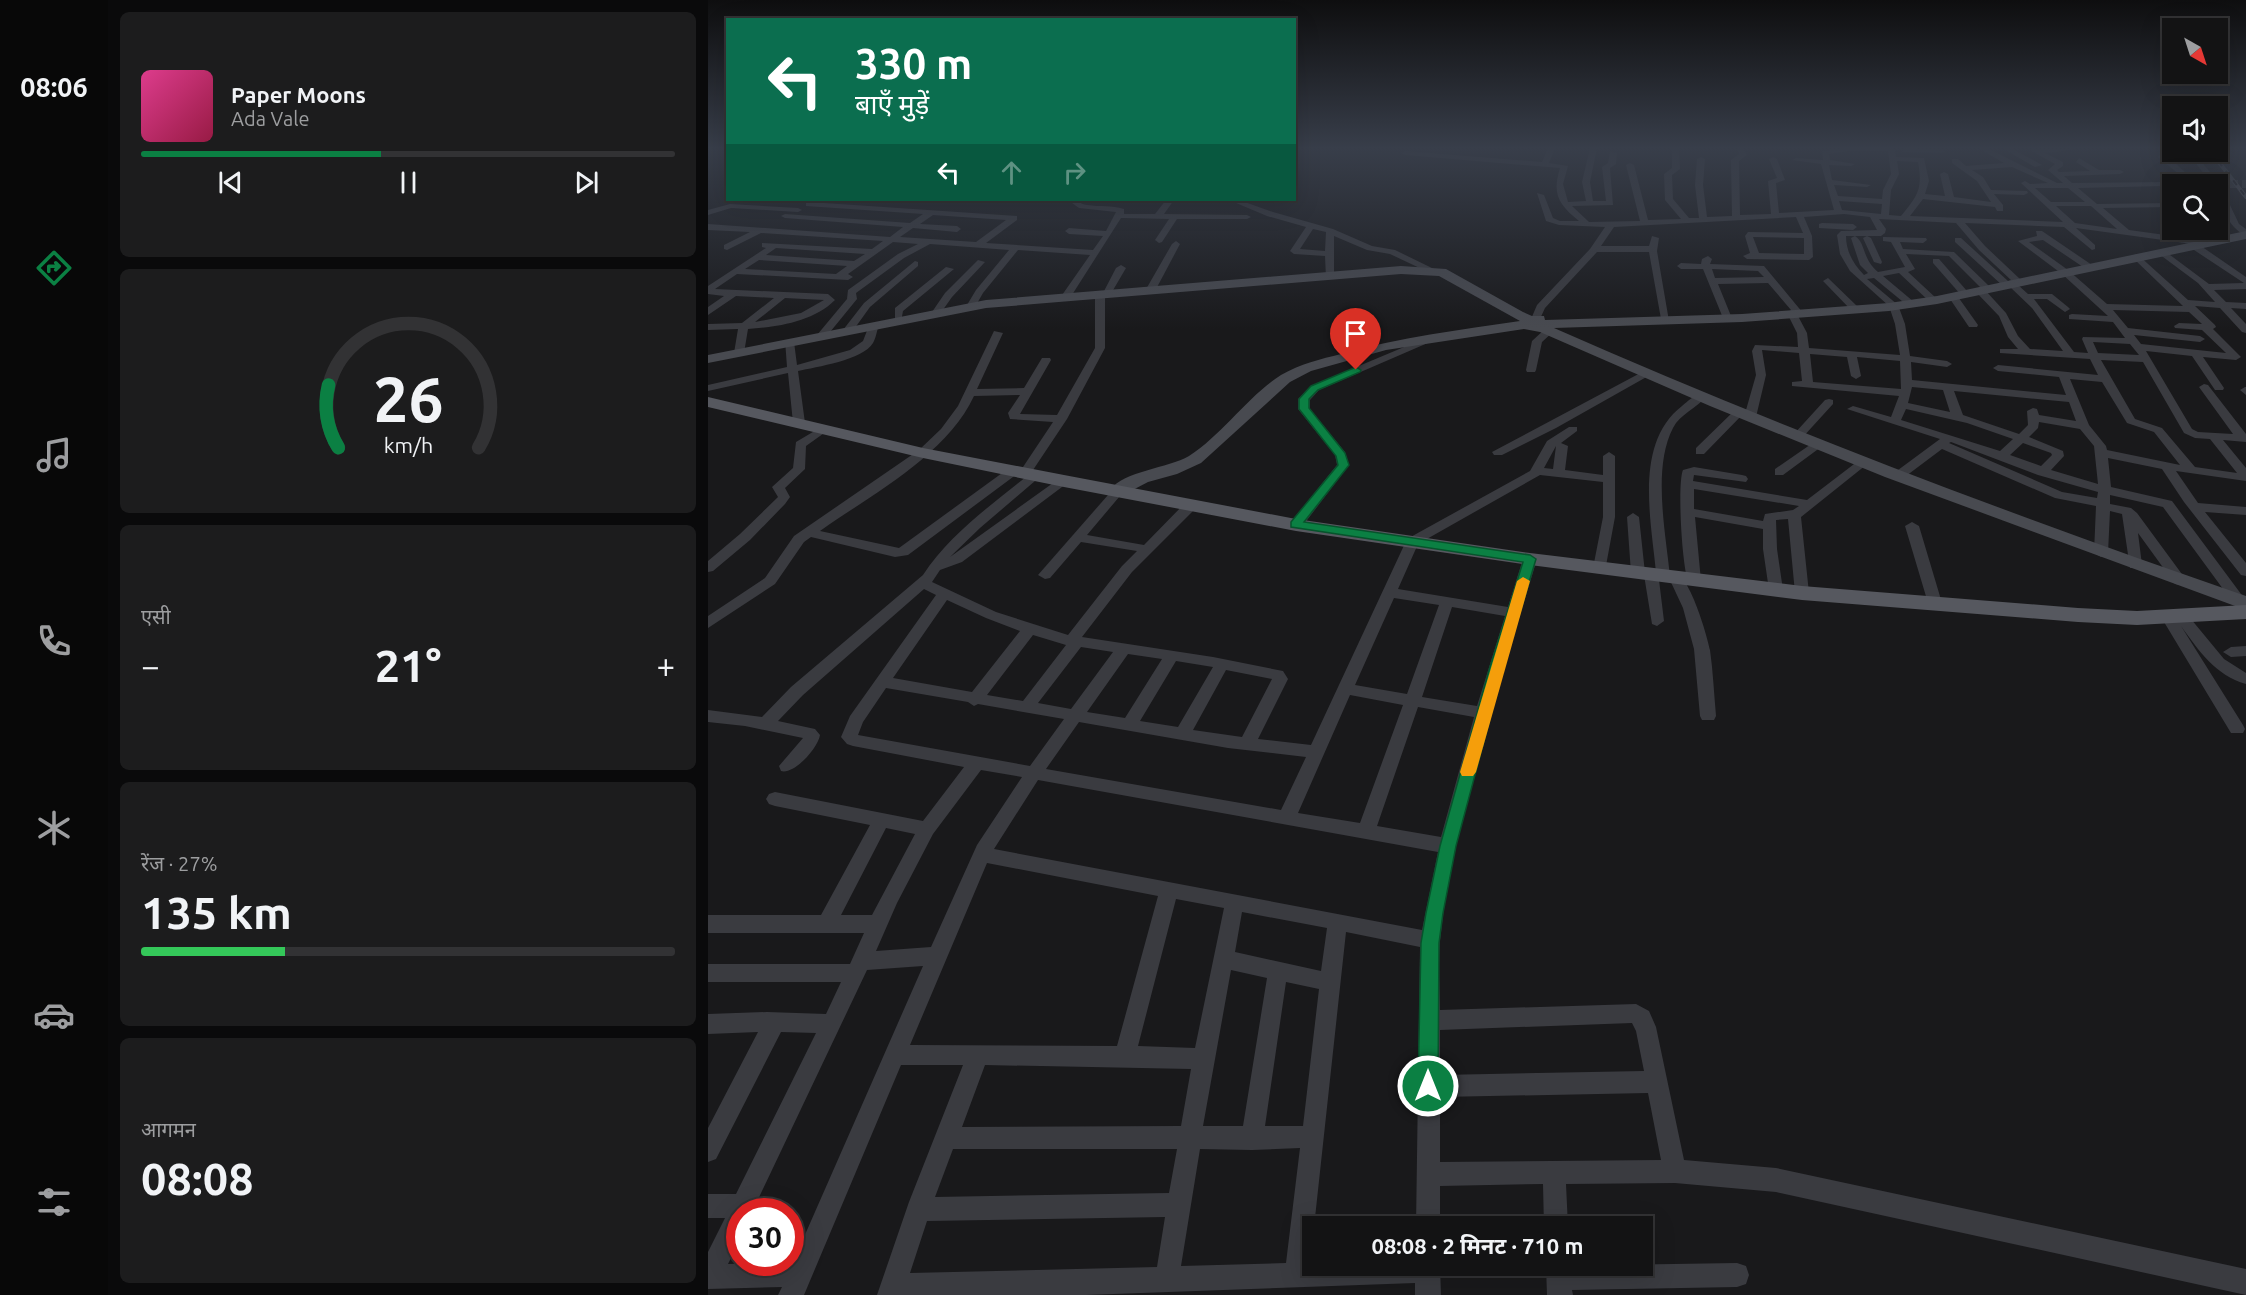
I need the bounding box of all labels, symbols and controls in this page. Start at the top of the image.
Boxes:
north arrow [2162,18,2228,84]
map controls [2162,18,2228,240]
text: 330 m [855,40,972,87]
icon: left [756,42,834,120]
text: 08:06 [20,72,88,102]
text: Paper Moons [231,82,366,107]
text: बाएँ मुड़ें [855,89,929,119]
button: sound [2162,96,2228,162]
text: Ada Vale [231,107,309,130]
icon: left [932,156,965,189]
icon: ahead [995,156,1028,189]
icon: right [1058,156,1091,189]
icon: previous [214,166,247,199]
icon: pause [392,166,425,199]
icon: next [570,166,603,199]
button: search [2162,174,2228,240]
icon: directions [33,247,75,289]
pin [1330,308,1381,370]
icon: arrive [1339,317,1372,350]
text: 26 [373,364,443,434]
text: km/h [383,433,433,457]
icon: music [33,434,75,476]
text: एसी [141,605,171,628]
icon: phone [33,620,75,662]
text: 21° [375,640,441,691]
text: − [141,647,160,684]
text: + [656,647,675,684]
icon: climate [33,807,75,849]
text: रेंज · 27% [141,852,217,875]
text: 135 km [141,887,292,938]
icon: car [33,994,75,1036]
position arrow [1396,1054,1460,1118]
text: आगमन [141,1118,196,1141]
text: 08:08 [141,1153,254,1204]
icon: filters [33,1181,75,1223]
speed limit sign: 30 [726,1198,804,1276]
text: 08:08 · 2 मिनट · 710 m [1372,1233,1583,1258]

